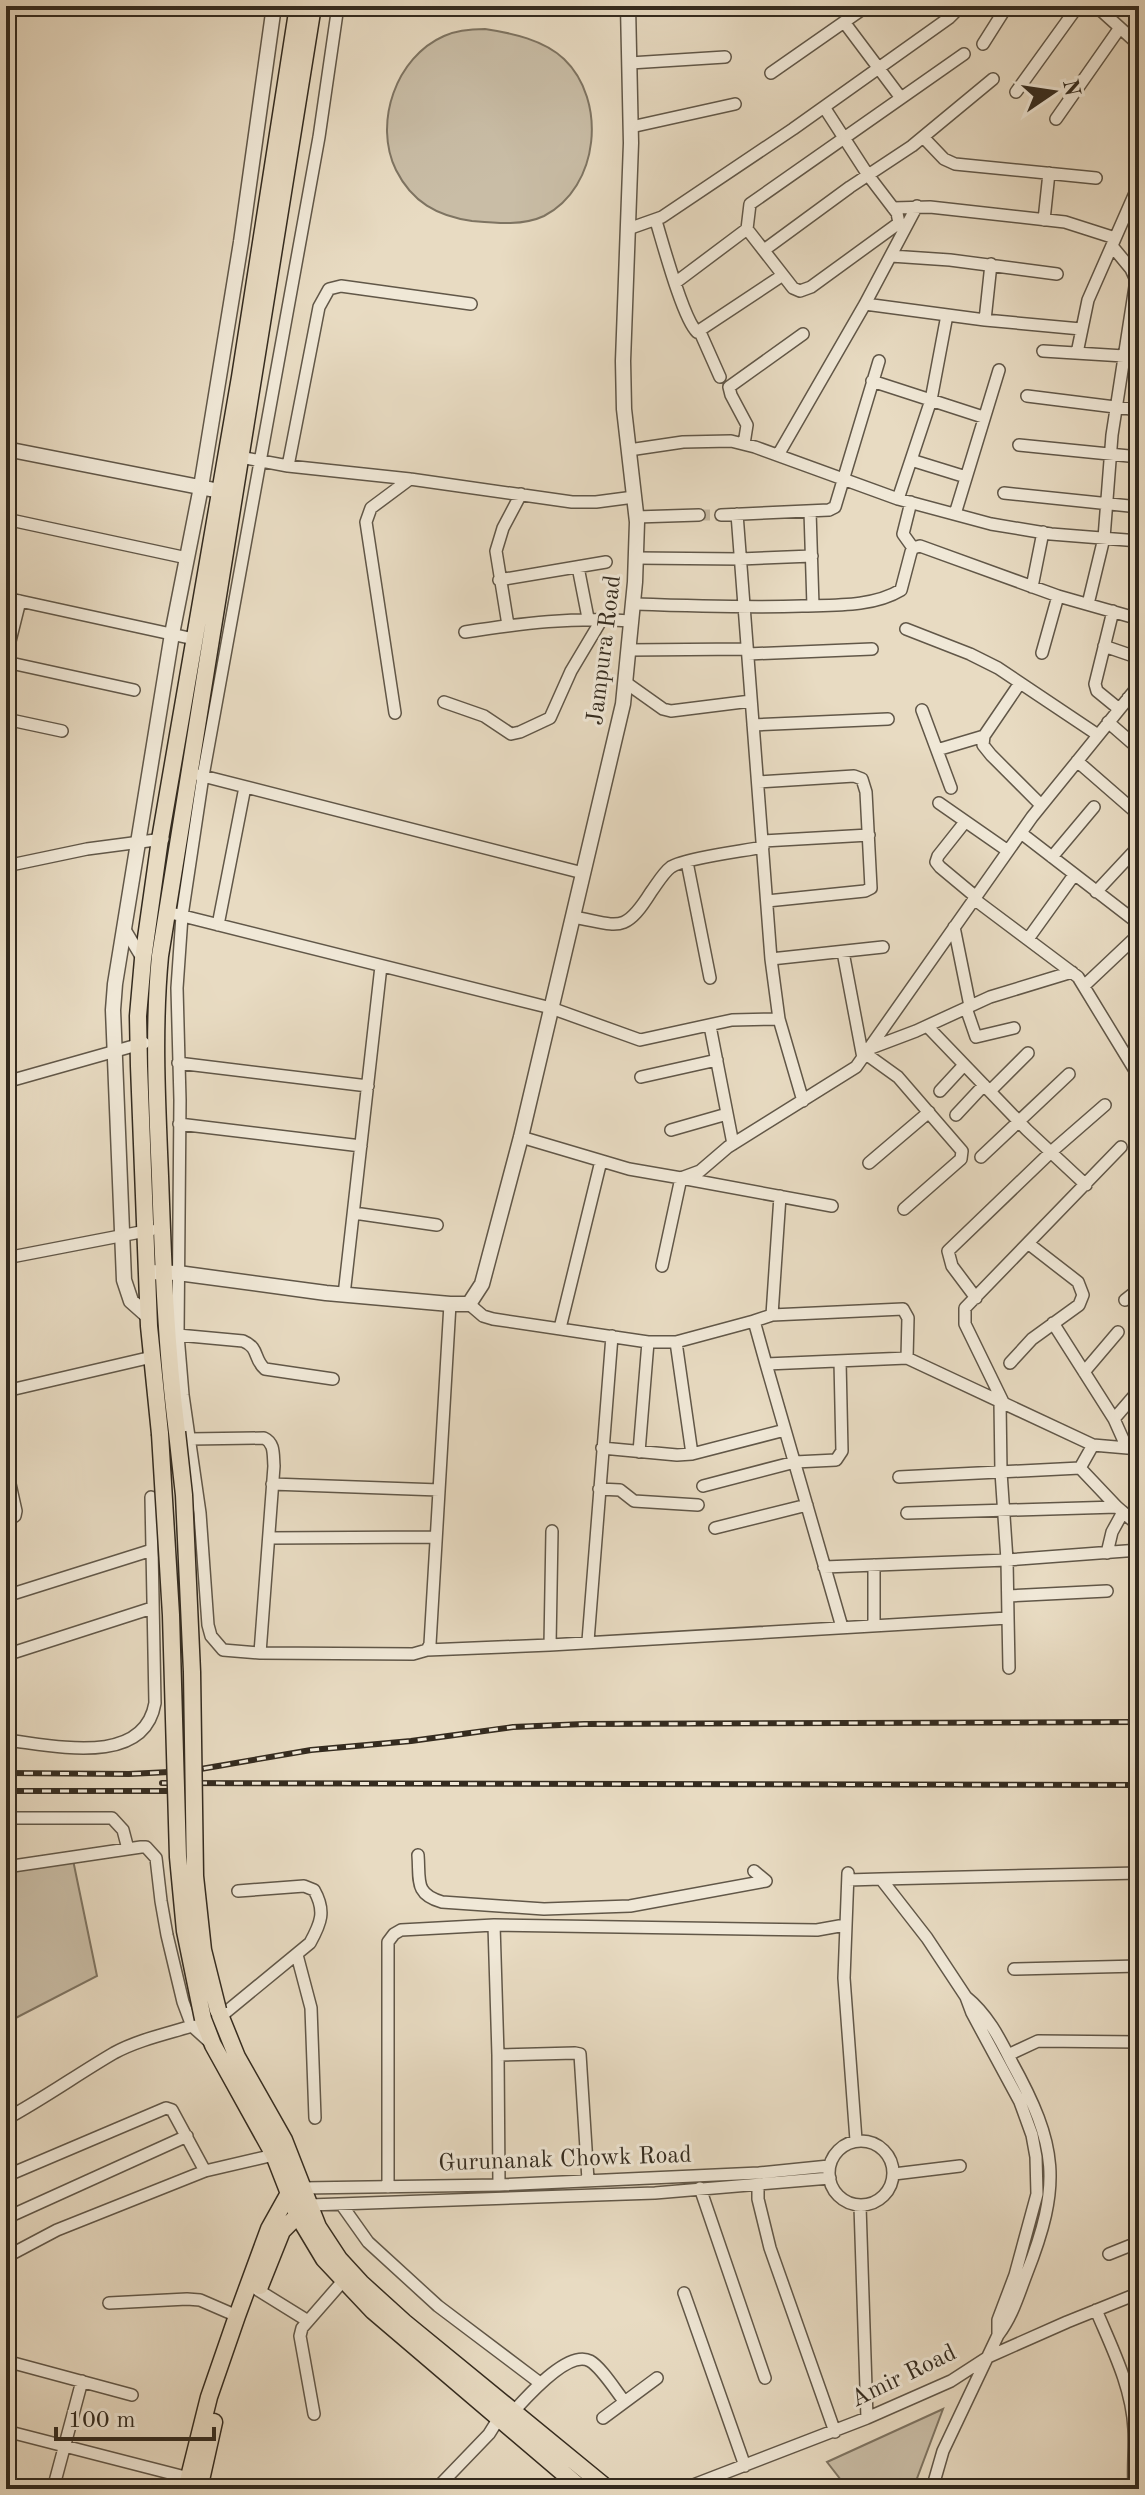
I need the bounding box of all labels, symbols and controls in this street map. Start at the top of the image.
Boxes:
north arrow [1013,52,1093,132]
text: N [1058,77,1083,99]
street label: Jampura Road [584,574,626,727]
street label: Gurunanak Chowk Road [438,2144,692,2176]
street label: Amir Road [847,2341,960,2413]
scale bar [56,2391,214,2441]
text: 100 m [68,2409,136,2433]

